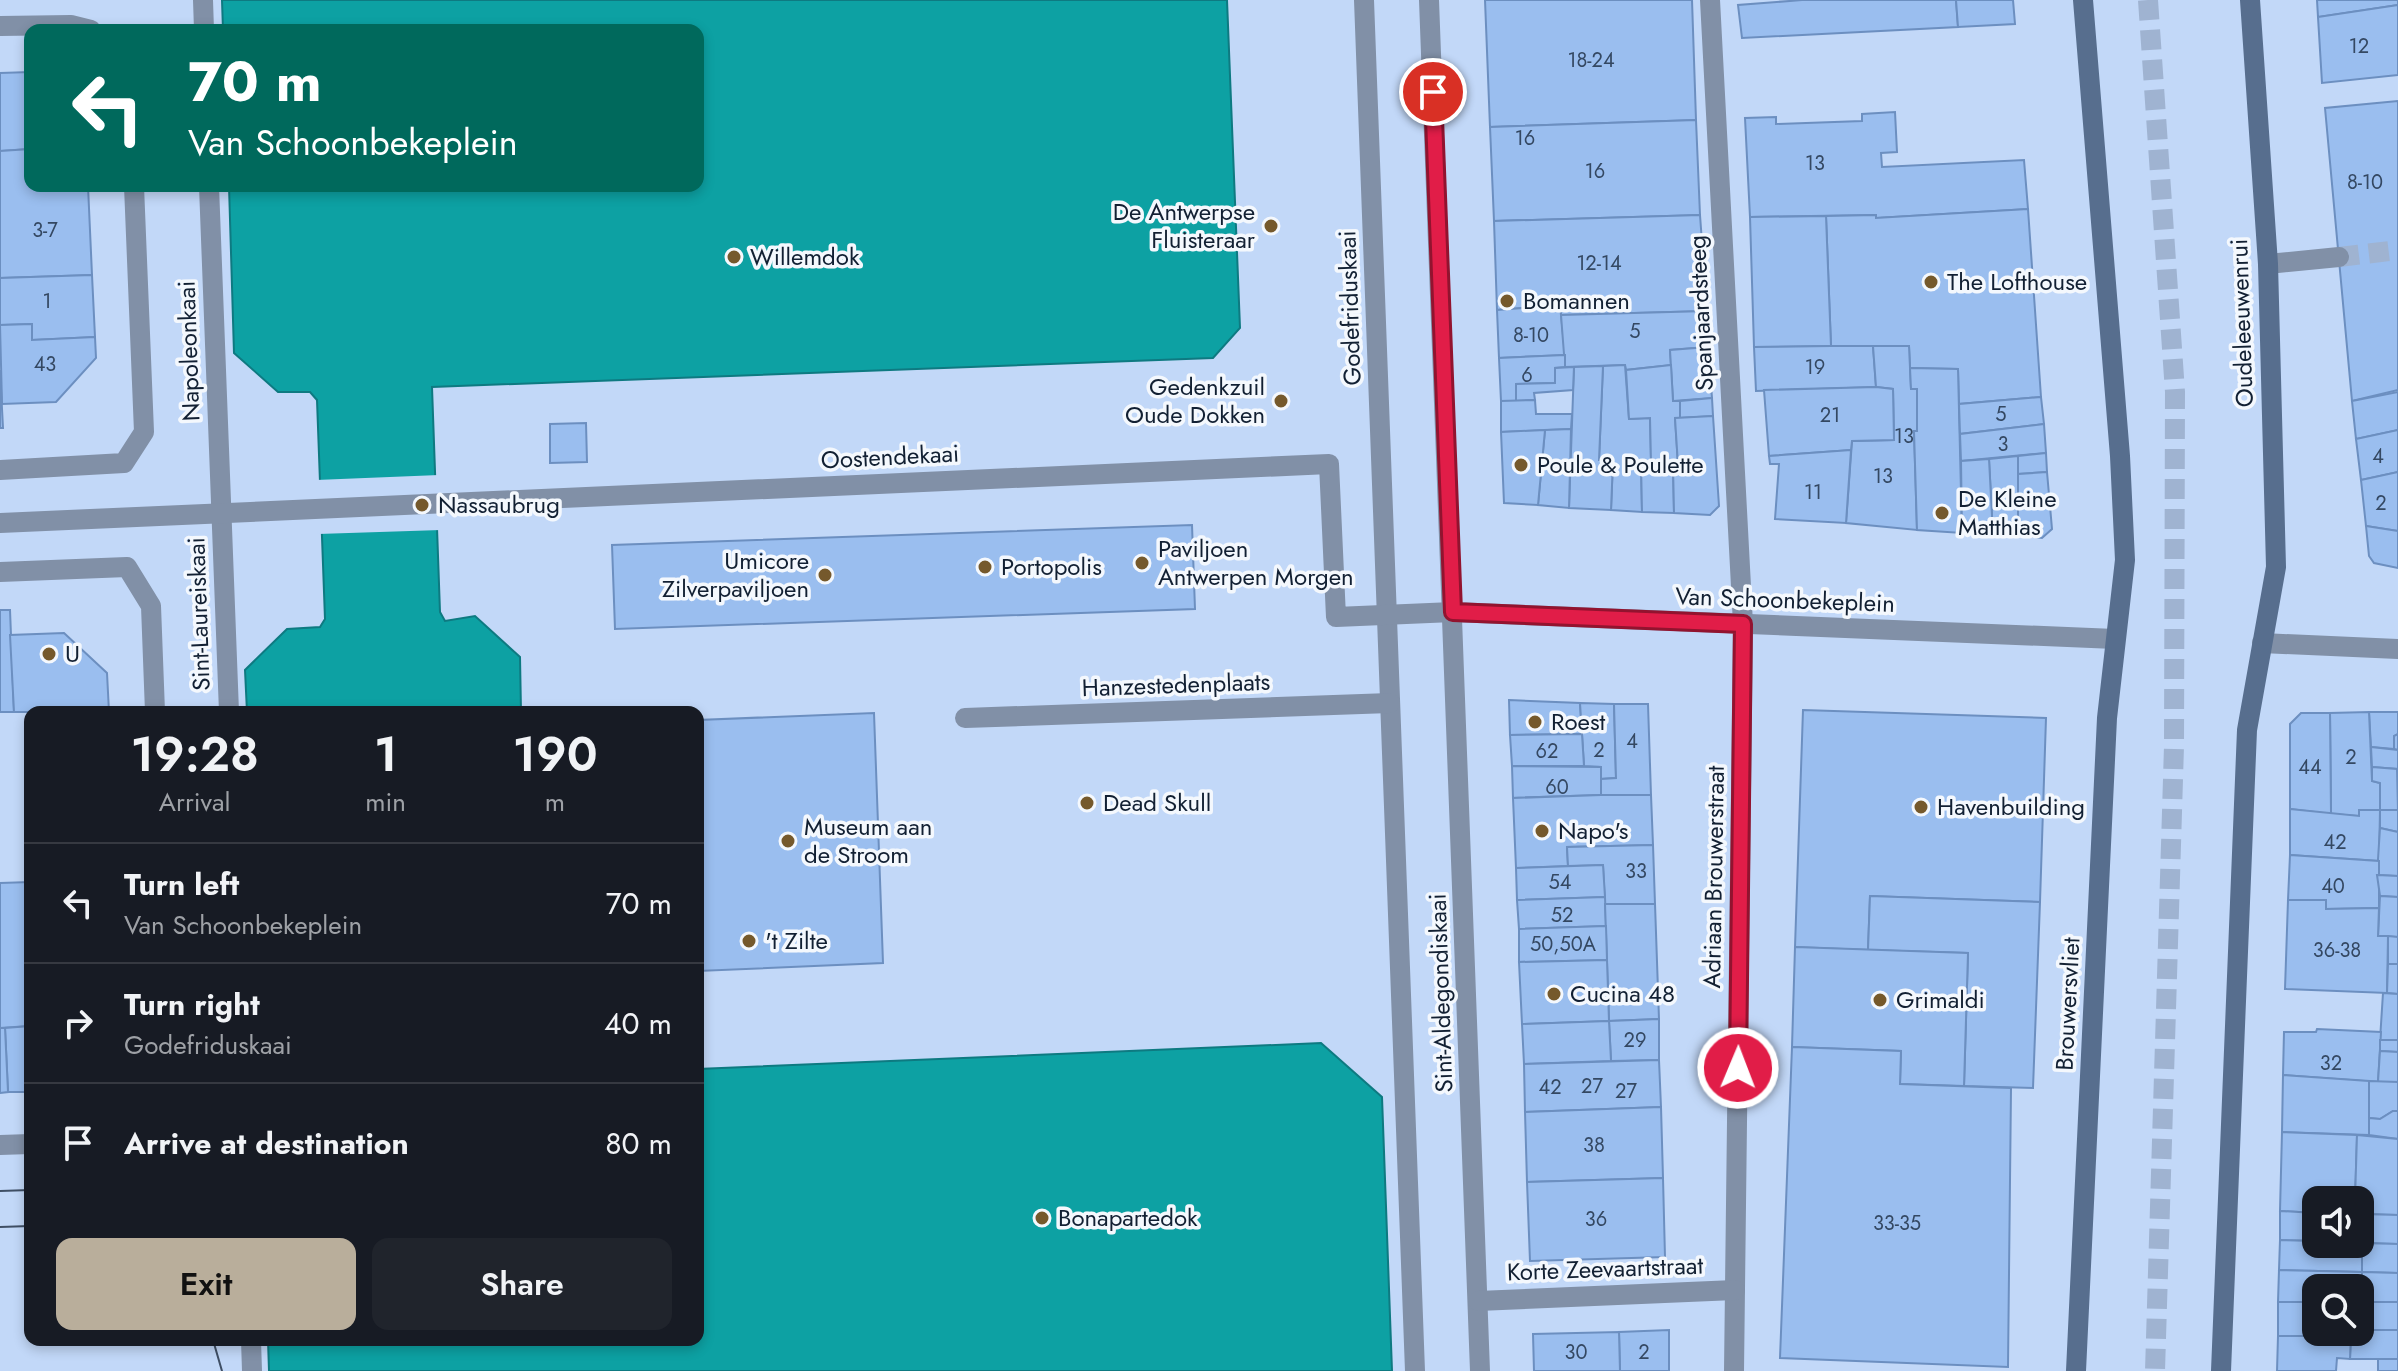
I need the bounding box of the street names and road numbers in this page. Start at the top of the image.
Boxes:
street label: Godefriduskaai [1329,230,1370,386]
street label: Spanjaardsteeg [1679,234,1722,392]
street label: Oudeleeuwenrui [2221,238,2262,408]
street label: Napoleonkaai [169,280,208,422]
street label: Oostendekaai [820,435,960,478]
street label: Sint-Laureiskaai [178,537,219,691]
street label: Van Schoonbekeplein [1675,578,1895,621]
street label: Hanzestedenplaats [1081,664,1271,705]
street label: Adriaan Brouwerstraat [1694,765,1733,989]
street label: Sint-Aldegondiskaai [1420,893,1461,1093]
street label: Brouwersvliet [2047,936,2088,1072]
street label: Korte Zeevaartstraat [1506,1248,1704,1289]

